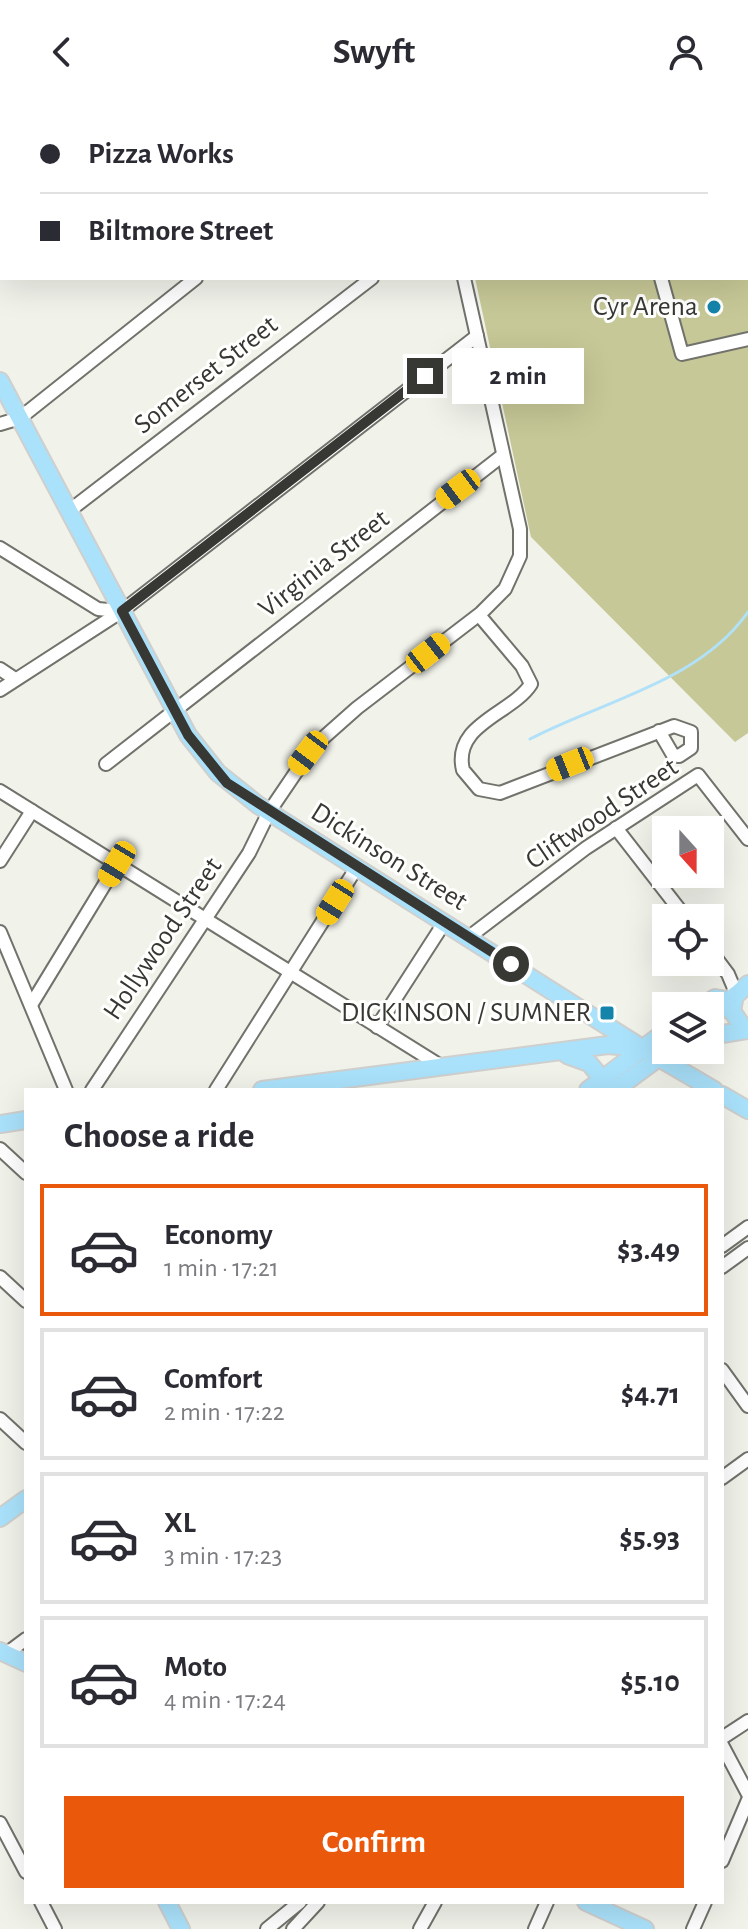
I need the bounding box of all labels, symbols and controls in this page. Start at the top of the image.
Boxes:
icon: back [40,30,84,74]
icon: person [664,30,708,74]
text: Swyft [333,34,415,70]
text: Pizza Works [88,139,234,169]
text: Biltmore Street [88,216,273,246]
place label: Cyr Arena [593,293,698,321]
marker: Cyr Arena [705,298,723,316]
street label: Somerset Street [129,311,283,439]
callout: 2 min [453,348,585,404]
route end [407,358,443,394]
text: 2 min [489,363,547,389]
car [432,465,484,513]
street label: Virginia Street [254,505,394,623]
car [402,629,454,677]
car [284,727,332,779]
car [543,744,597,784]
street label: Cliftwood Street [521,753,683,875]
street label: Dickinson Street [306,798,472,916]
north arrow [652,816,724,888]
map controls [652,816,724,1064]
car [94,837,140,891]
street label: Hollywood Street [99,853,228,1025]
car [312,875,358,929]
button: locate [652,904,724,976]
route start [493,946,529,982]
button: layers [652,992,724,1064]
place label: DICKINSON / SUMNER [341,999,591,1027]
marker: DICKINSON / SUMNER [598,1004,616,1022]
text: Choose a ride [64,1118,254,1154]
icon: car [68,1214,140,1286]
text: Economy [164,1220,273,1250]
text: $3.49 [617,1235,680,1265]
text: 1 min · 17:21 [164,1255,279,1281]
icon: car [68,1358,140,1430]
text: Comfort [164,1364,263,1394]
text: $4.71 [621,1379,680,1409]
text: 2 min · 17:22 [164,1399,285,1425]
icon: car [68,1502,140,1574]
text: XL [164,1508,196,1538]
text: $5.93 [619,1523,680,1553]
text: 3 min · 17:23 [164,1543,282,1569]
icon: car [68,1646,140,1718]
text: Moto [164,1652,227,1682]
text: $5.10 [620,1667,680,1697]
text: 4 min · 17:24 [164,1687,286,1713]
button: Confirm [64,1796,684,1888]

